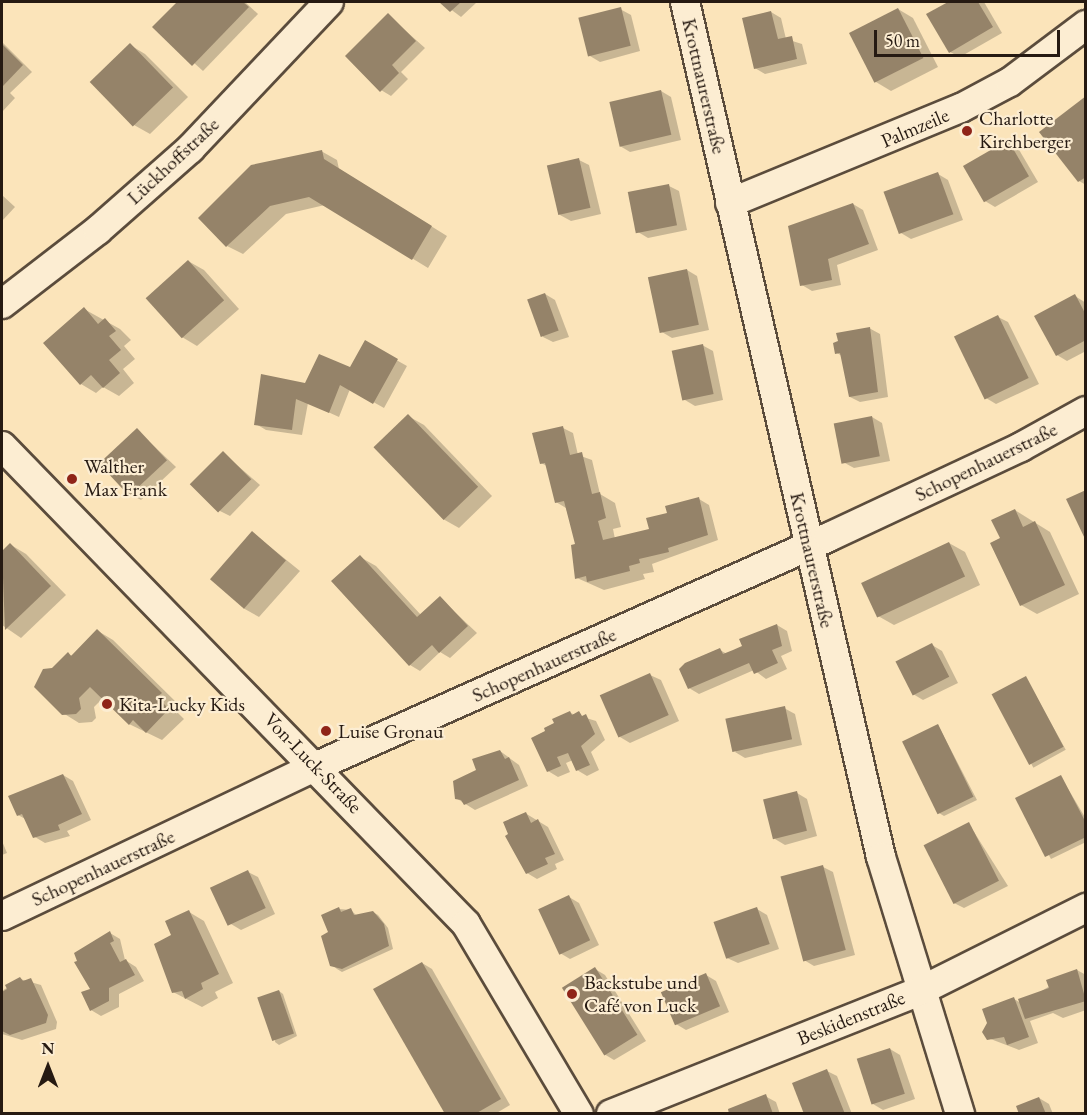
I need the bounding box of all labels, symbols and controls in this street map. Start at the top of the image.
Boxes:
street label: Krottnaurerstraße [677,16,731,156]
scale bar [877,18,1063,56]
text: 50 m [885,29,920,52]
street label: Palmzeile [878,103,952,153]
place label: Charlotte Kirchberger [979,107,1071,154]
street label: Lückhoffstraße [122,112,224,210]
marker: Charlotte Kirchberger [960,124,974,138]
street label: Schopenhauerstraße [911,417,1061,507]
place label: Walther Max Frank [84,455,167,502]
marker: Walther Max Frank [65,472,79,486]
street label: Krottnaurerstraße [785,490,839,630]
street label: Schopenhauerstraße [468,623,620,707]
place label: Kita-Lucky Kids [119,692,245,716]
marker: Kita-Lucky Kids [100,697,114,711]
street label: Von-Luck-Straße [259,708,367,818]
place label: Luise Gronau [338,719,444,743]
marker: Luise Gronau [319,724,333,738]
street label: Schopenhauerstraße [28,824,178,912]
place label: Backstube und Café von Luck [584,970,698,1017]
street label: Beskidenstraße [794,986,908,1050]
marker: Backstube und Café von Luck [565,987,579,1001]
north arrow [18,1037,78,1097]
text: N [42,1038,54,1059]

